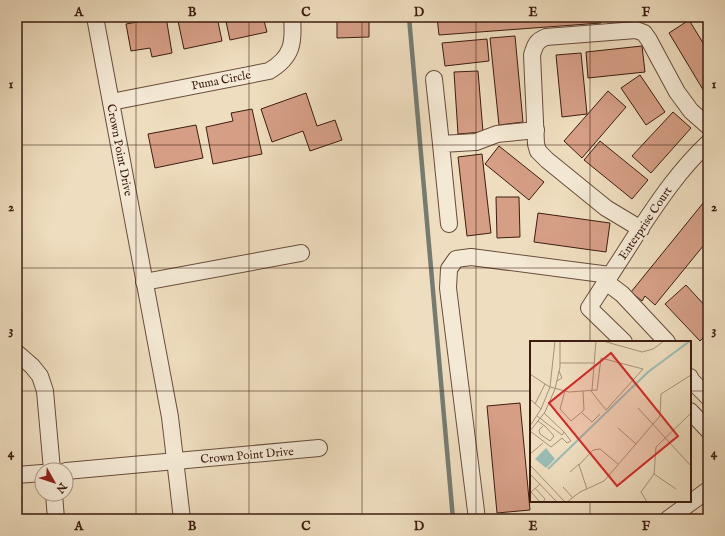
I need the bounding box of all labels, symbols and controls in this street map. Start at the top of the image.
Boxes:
text: A [74,4,85,21]
text: B [188,4,197,21]
text: C [301,4,311,21]
text: D [414,4,425,21]
text: E [528,4,538,21]
text: F [642,4,651,21]
street label: Puma Circle [190,67,253,94]
text: 1 [9,76,14,93]
text: 1 [712,76,717,93]
street label: Crown Point Drive [103,103,136,198]
street label: Enterprise Court [615,184,676,263]
text: 2 [8,199,14,216]
text: 2 [711,199,717,216]
text: 3 [9,322,14,339]
text: 3 [712,322,717,339]
inset map [530,341,691,502]
street label: Crown Point Drive [200,444,295,467]
text: 4 [8,445,15,462]
text: 4 [711,445,718,462]
north arrow [34,462,74,502]
text: N [52,479,70,496]
text: A [74,518,85,535]
text: B [188,518,197,535]
text: C [301,518,311,535]
text: D [414,518,425,535]
text: E [528,518,538,535]
text: F [642,518,651,535]

